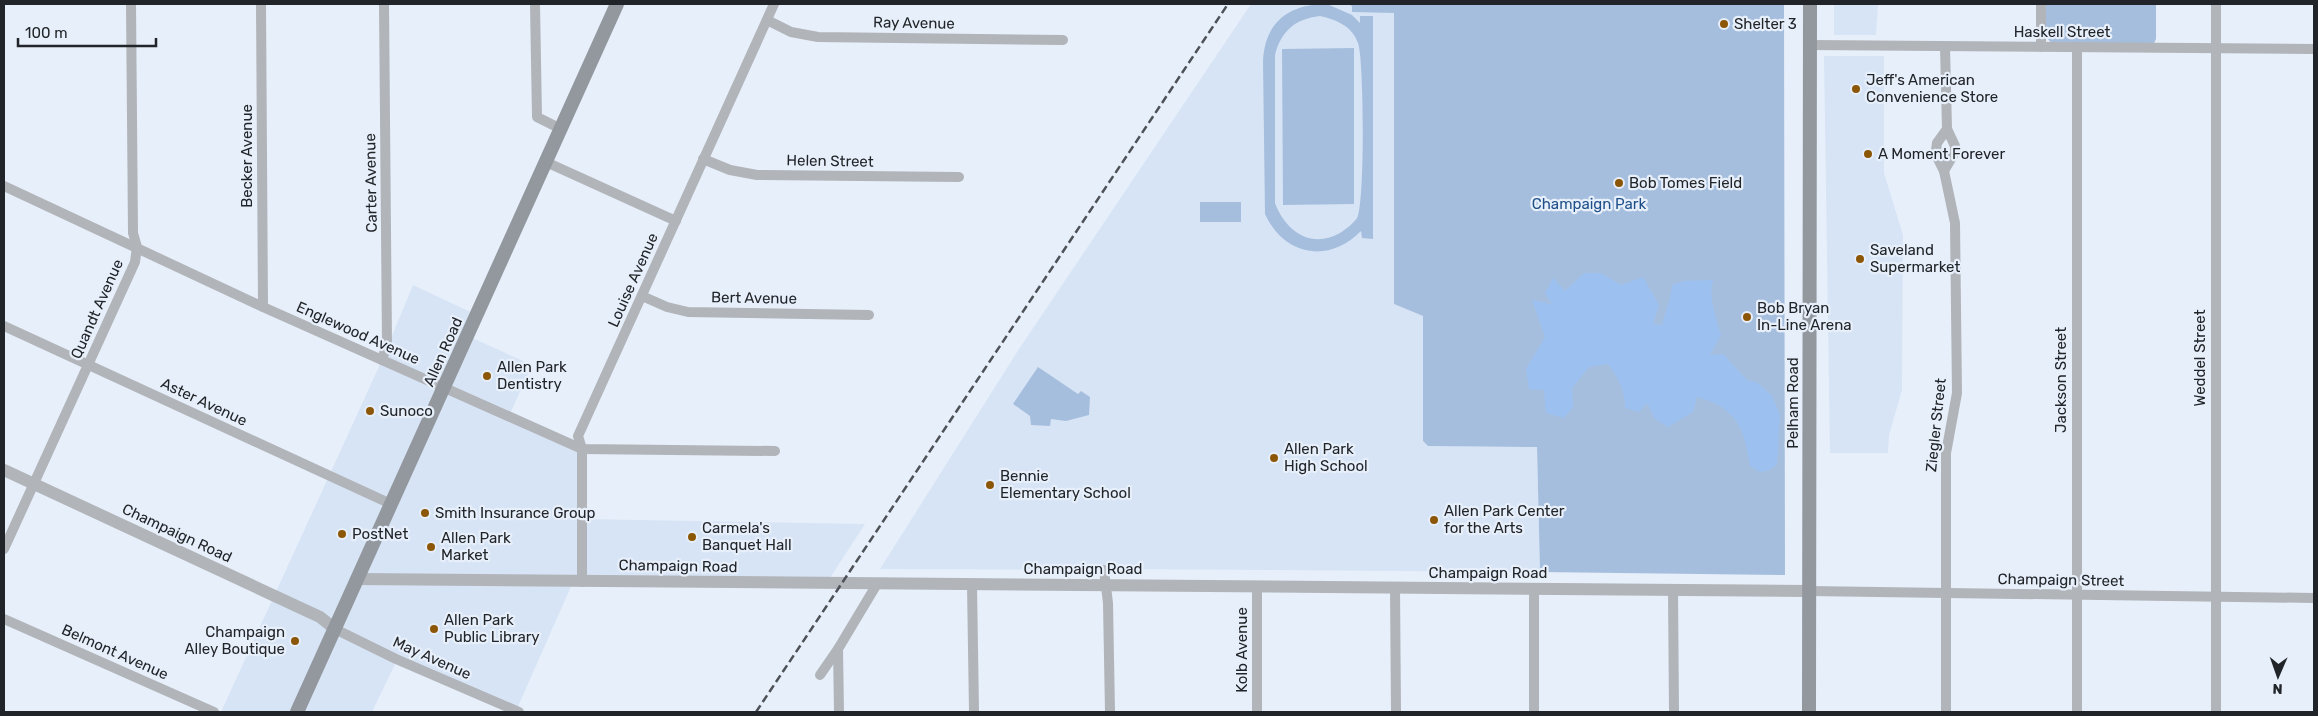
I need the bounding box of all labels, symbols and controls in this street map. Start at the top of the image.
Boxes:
street label: Ray Avenue [873,13,955,33]
scale bar [18,15,155,47]
place label: Shelter 3 [1734,15,1797,33]
marker: Shelter 3 [1718,18,1730,30]
street label: Haskell Street [2014,23,2111,41]
text: 100 m [25,24,67,42]
place label: Jeff's American Convenience Store [1866,71,1998,106]
marker: Jeff's American Convenience Store [1850,83,1862,95]
street label: Becker Avenue [238,104,256,208]
street label: Carter Avenue [361,133,381,233]
place label: A Moment Forever [1878,145,2005,163]
marker: A Moment Forever [1862,148,1874,160]
street label: Helen Street [786,151,874,171]
place label: Bob Tomes Field [1629,174,1742,192]
marker: Bob Tomes Field [1613,177,1625,189]
park label: Champaign Park [1532,195,1647,213]
street label: Louise Avenue [604,230,662,330]
place label: Saveland Supermarket [1870,241,1960,276]
marker: Saveland Supermarket [1854,253,1866,265]
street label: Quandt Avenue [67,256,127,362]
street label: Bert Avenue [711,288,797,308]
street label: Englewood Avenue [294,298,422,368]
place label: Bob Bryan In-Line Arena [1757,299,1852,334]
street label: Weddel Street [2191,309,2209,407]
marker: Bob Bryan In-Line Arena [1741,311,1753,323]
street label: Allen Road [420,315,466,389]
street label: Jackson Street [2052,327,2070,433]
street label: Pelham Road [1784,357,1802,449]
place label: Allen Park Dentistry [497,358,567,393]
marker: Allen Park Dentistry [481,370,493,382]
street label: Aster Avenue [158,374,250,430]
street label: Ziegler Street [1922,377,1950,473]
place label: Sunoco [380,402,433,420]
marker: Sunoco [364,405,376,417]
place label: Allen Park High School [1284,440,1368,475]
marker: Allen Park High School [1268,452,1280,464]
place label: Bennie Elementary School [1000,467,1131,502]
marker: Bennie Elementary School [984,479,996,491]
street label: Champaign Road [119,500,235,566]
place label: Allen Park Center for the Arts [1444,502,1565,537]
place label: Smith Insurance Group [435,504,596,522]
marker: Smith Insurance Group [419,507,431,519]
marker: Allen Park Center for the Arts [1428,514,1440,526]
place label: Carmela's Banquet Hall [702,519,792,554]
place label: PostNet [352,525,408,543]
marker: PostNet [336,528,348,540]
place label: Allen Park Market [441,529,511,564]
marker: Carmela's Banquet Hall [686,531,698,543]
marker: Allen Park Market [425,541,437,553]
street label: Champaign Road [618,556,738,576]
street label: Champaign Road [1024,560,1142,578]
street label: Champaign Road [1429,564,1547,582]
street label: Champaign Street [1998,570,2125,590]
street label: Kolb Avenue [1233,607,1251,693]
place label: Allen Park Public Library [444,611,540,646]
street label: Belmont Avenue [59,620,171,684]
place label: Champaign Alley Boutique [184,623,285,658]
marker: Allen Park Public Library [428,623,440,635]
street label: May Avenue [390,633,474,683]
marker: Champaign Alley Boutique [289,635,301,647]
north arrow [2253,651,2303,701]
text: N [2272,680,2283,697]

